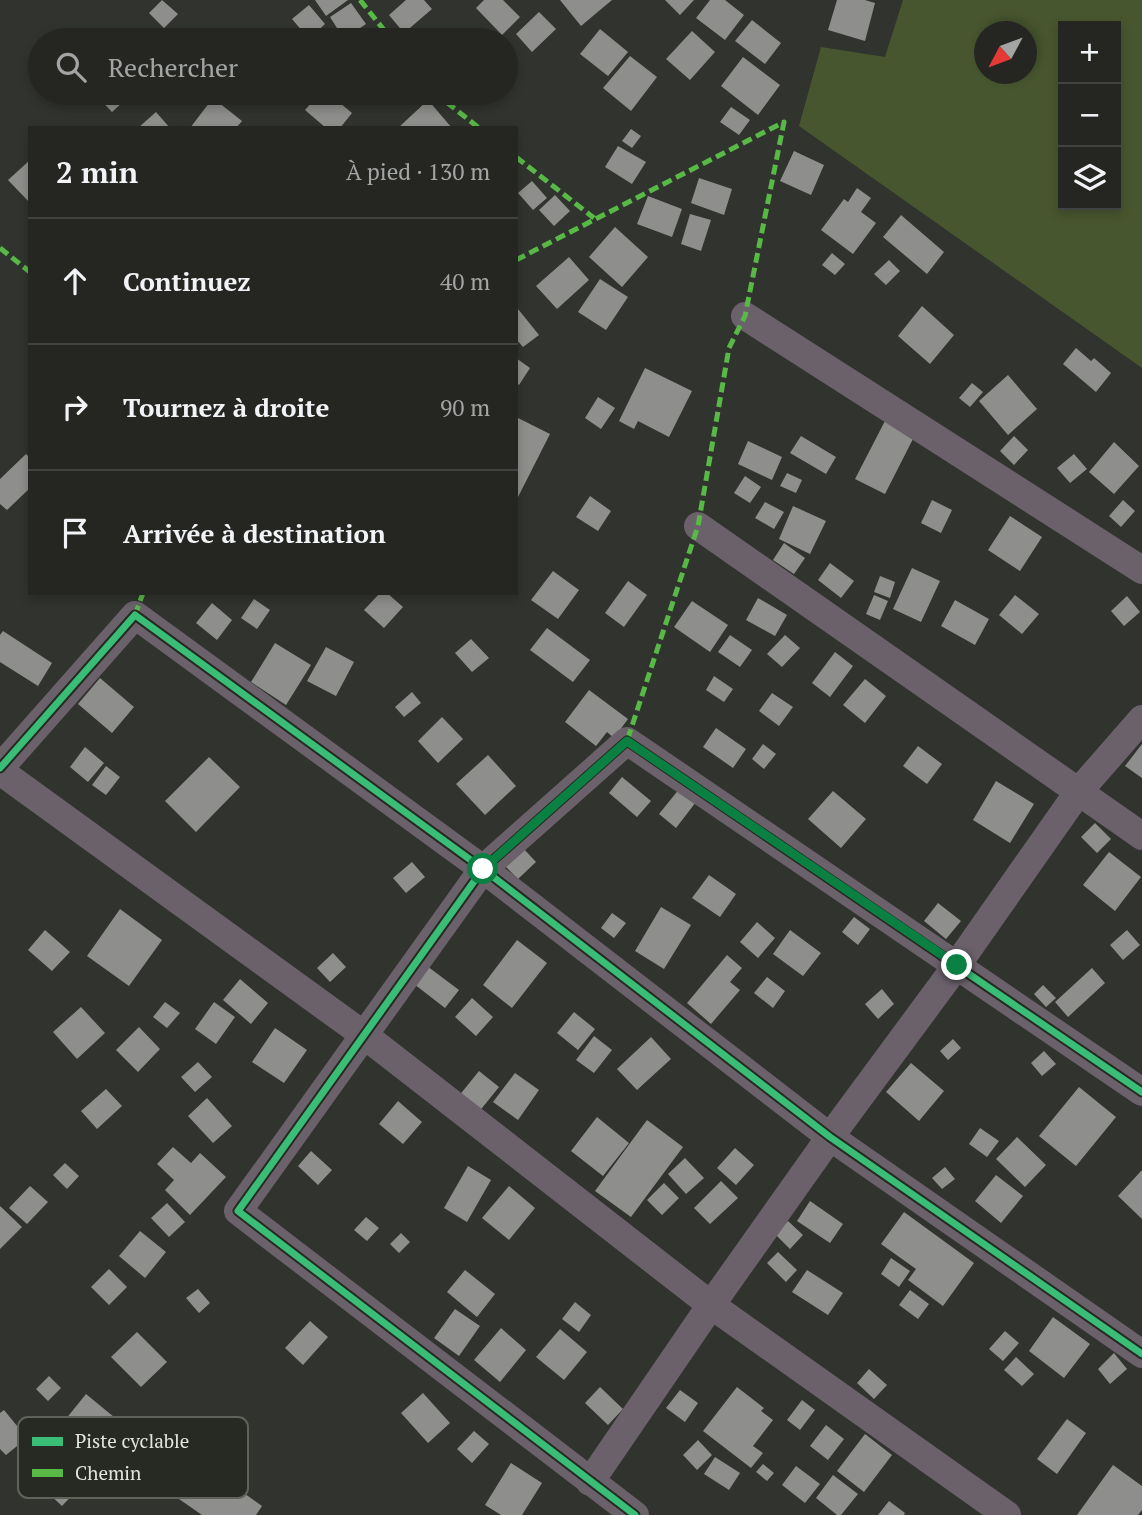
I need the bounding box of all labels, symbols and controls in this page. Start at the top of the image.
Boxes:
north arrow [974,21,1037,84]
map controls [1058,21,1121,210]
button: + [1058,21,1121,84]
search box [28,28,518,105]
icon: search [52,48,90,86]
text: Rechercher [108,50,238,84]
button: − [1058,84,1121,147]
button: layers [1058,147,1121,210]
text: 2 min [56,152,138,192]
text: À pied · 130 m [346,156,490,187]
icon: ahead [56,262,94,300]
text: Continuez [123,264,251,298]
text: 40 m [440,266,490,297]
icon: right [56,388,94,426]
text: Tournez à droite [123,390,329,424]
text: 90 m [440,392,490,423]
icon: arrive [56,514,94,552]
text: Arrivée à destination [123,516,386,550]
route start [467,853,498,884]
route end [941,949,972,980]
legend [18,1417,248,1498]
text: Piste cyclable [75,1428,189,1453]
text: Chemin [75,1460,141,1485]

